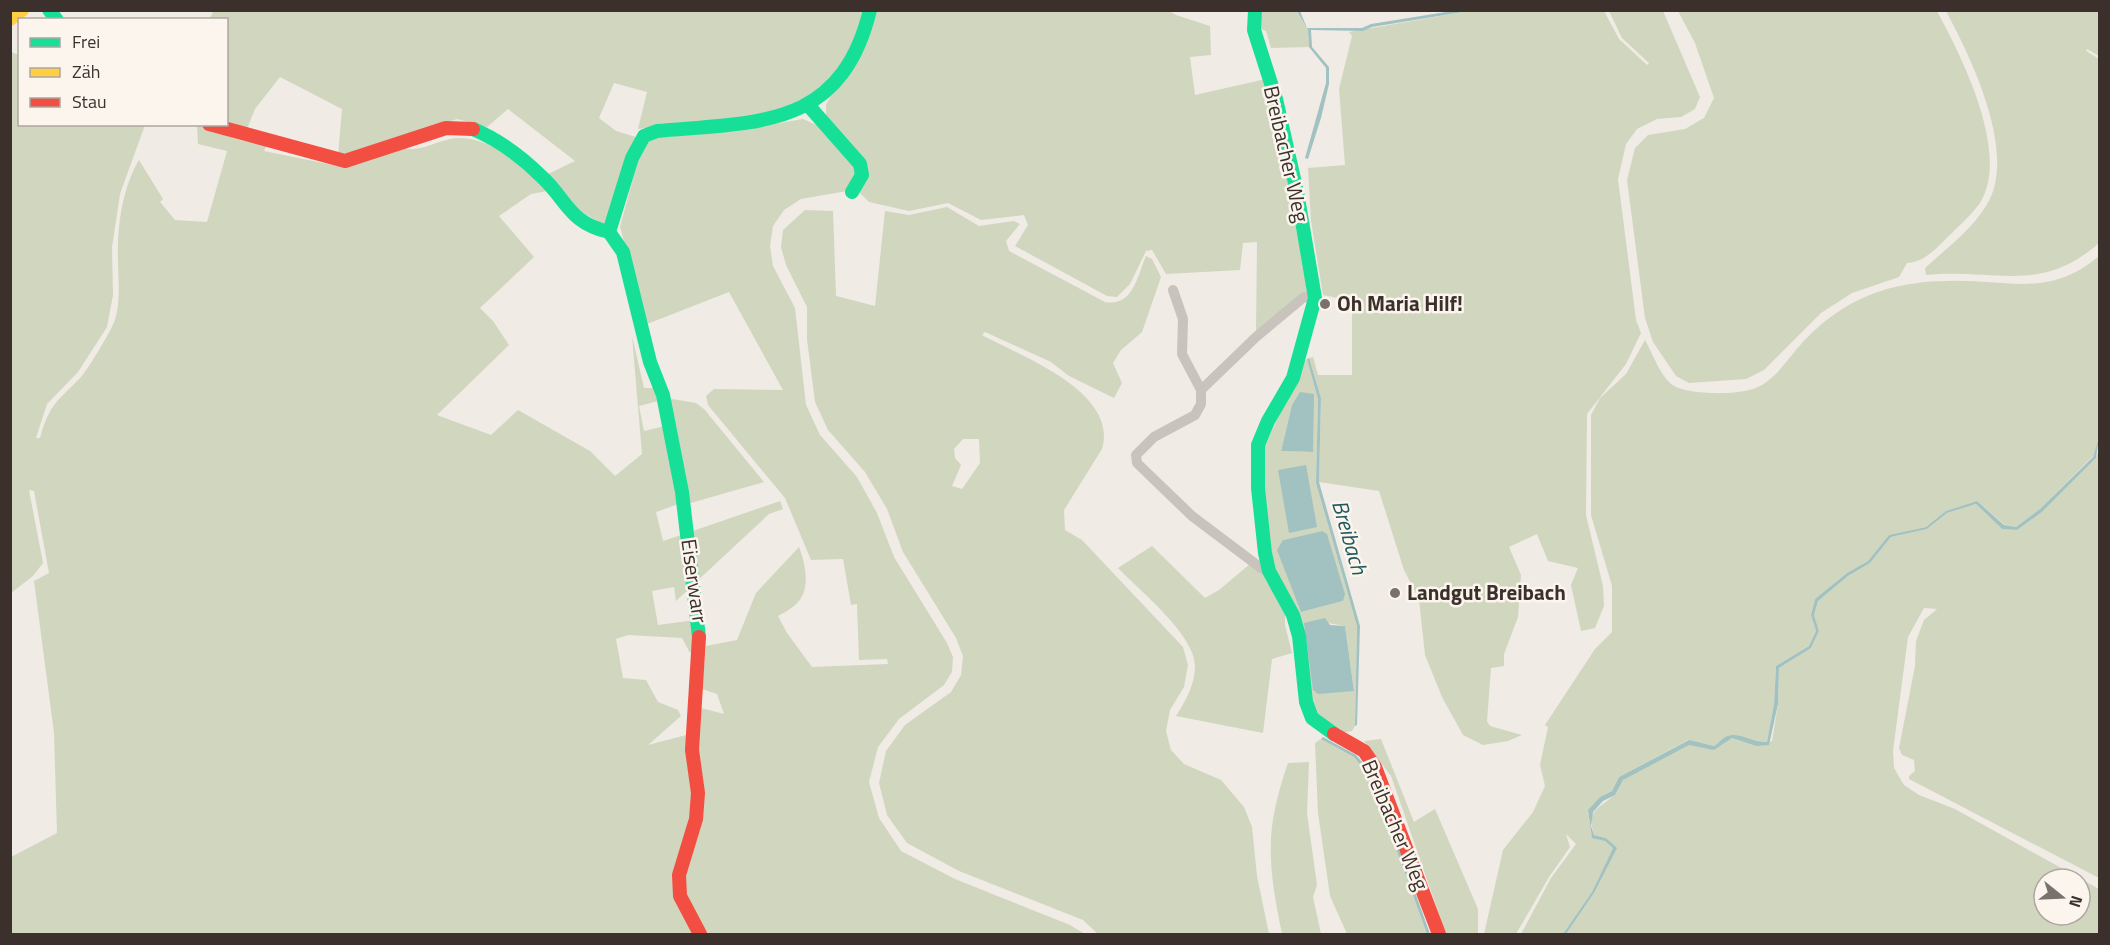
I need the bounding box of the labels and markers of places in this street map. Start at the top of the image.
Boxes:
place label: Oh Maria Hilf! [1337,287,1463,319]
marker: Oh Maria Hilf! [1318,297,1332,311]
place label: Landgut Breibach [1407,576,1566,608]
marker: Landgut Breibach [1388,586,1402,600]

